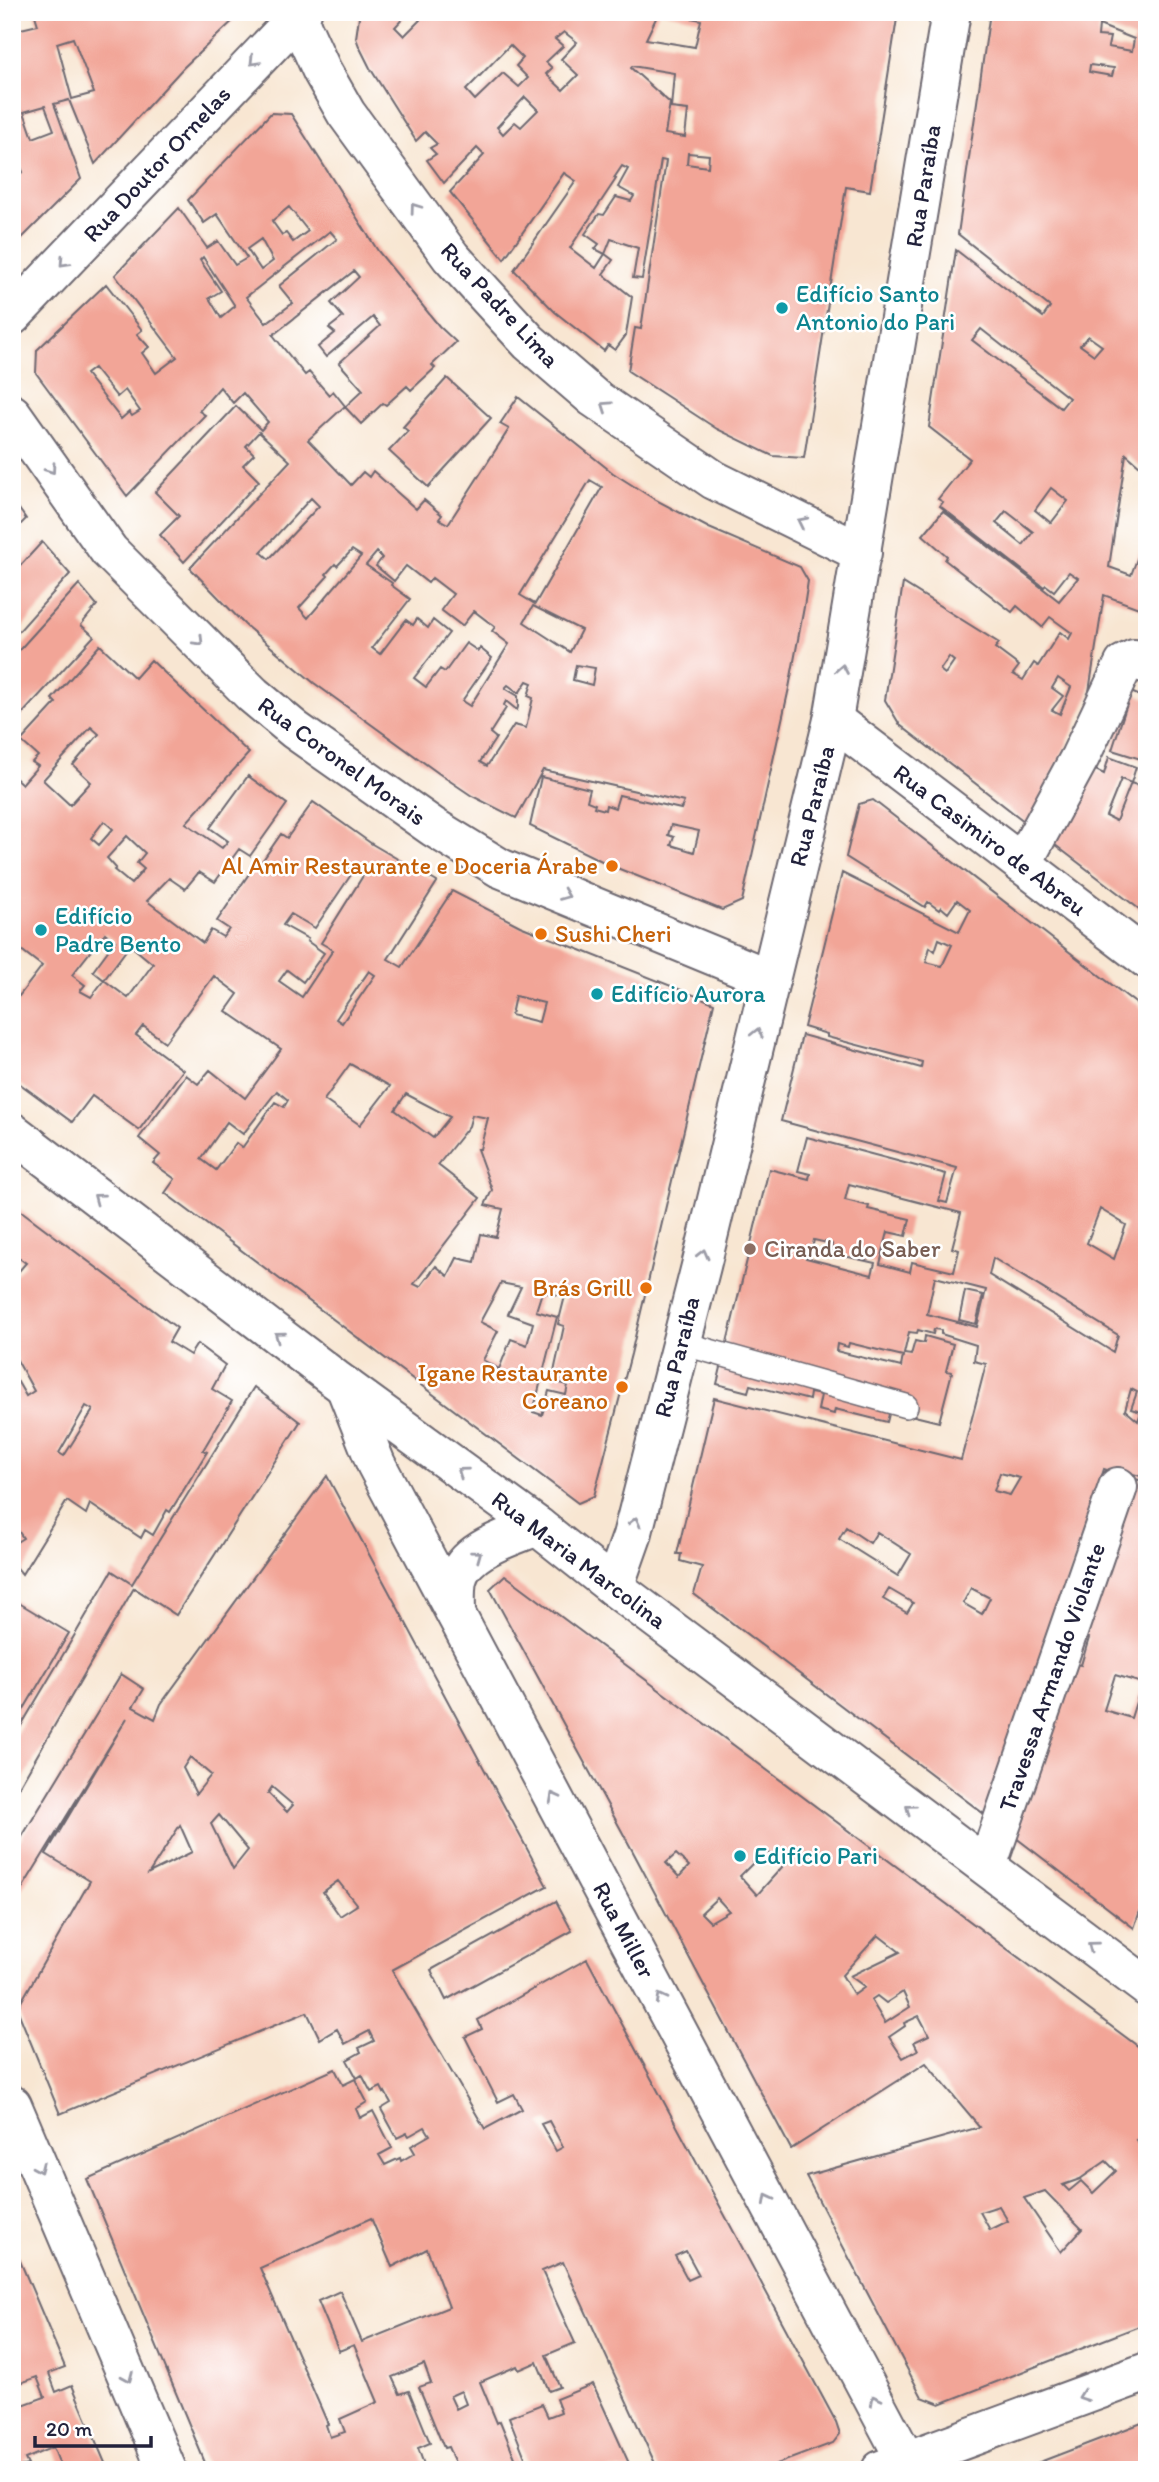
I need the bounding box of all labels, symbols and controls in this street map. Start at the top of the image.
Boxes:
one-way arrow [250,53,263,66]
street label: Rua Doutor Ornelas [77,79,237,248]
street label: Rua Paraíba [899,122,947,249]
one-way arrow [411,203,424,216]
street label: Rua Padre Lima [435,236,566,374]
one-way arrow [60,254,72,267]
place label: Edifício Santo Antonio do Pari [796,279,955,336]
marker: Edifício Santo Antonio do Pari [774,300,790,316]
one-way arrow [601,402,614,415]
one-way arrow [43,461,56,474]
one-way arrow [796,517,809,531]
one-way arrow [191,633,204,646]
one-way arrow [834,663,849,675]
street label: Rua Coronel Morais [253,690,432,831]
street label: Rua Paraíba [782,742,841,869]
street label: Rua Casimiro de Abreu [888,757,1093,922]
place label: Al Amir Restaurante e Doceria Árabe [221,851,598,880]
marker: Al Amir Restaurante e Doceria Árabe [604,858,620,874]
one-way arrow [557,887,570,901]
place label: Edifício Padre Bento [55,901,181,958]
place label: Sushi Cheri [555,919,672,948]
marker: Edifício Padre Bento [33,922,49,938]
marker: Sushi Cheri [533,926,549,942]
place label: Edifício Aurora [611,979,766,1008]
marker: Edifício Aurora [589,986,605,1002]
one-way arrow [749,1027,763,1039]
one-way arrow [93,1194,106,1206]
place label: Ciranda do Saber [764,1234,941,1263]
marker: Ciranda do Saber [742,1241,758,1257]
one-way arrow [695,1248,710,1260]
place label: Brás Grill [533,1273,632,1302]
marker: Brás Grill [638,1280,654,1296]
street label: Rua Paraíba [647,1293,706,1420]
one-way arrow [274,1332,287,1345]
place label: Igane Restaurante Coreano [418,1358,608,1415]
marker: Igane Restaurante Coreano [614,1379,630,1395]
one-way arrow [457,1467,470,1480]
street label: Rua Maria Marcolina [486,1484,673,1635]
one-way arrow [627,1516,641,1528]
street label: Travessa Armando Violante [992,1539,1111,1815]
one-way arrow [469,1551,482,1563]
one-way arrow [549,1792,562,1805]
one-way arrow [905,1805,918,1818]
place label: Edifício Pari [754,1841,878,1870]
marker: Edifício Pari [732,1848,748,1864]
street label: Rua Miller [587,1877,662,1983]
one-way arrow [1087,1941,1100,1954]
one-way arrow [656,1993,669,2005]
one-way arrow [31,2160,45,2173]
one-way arrow [763,2194,776,2206]
one-way arrow [120,2370,134,2382]
one-way arrow [1077,2387,1089,2401]
one-way arrow [869,2395,883,2407]
scale bar [35,2405,150,2449]
text: 20 m [46,2416,93,2441]

